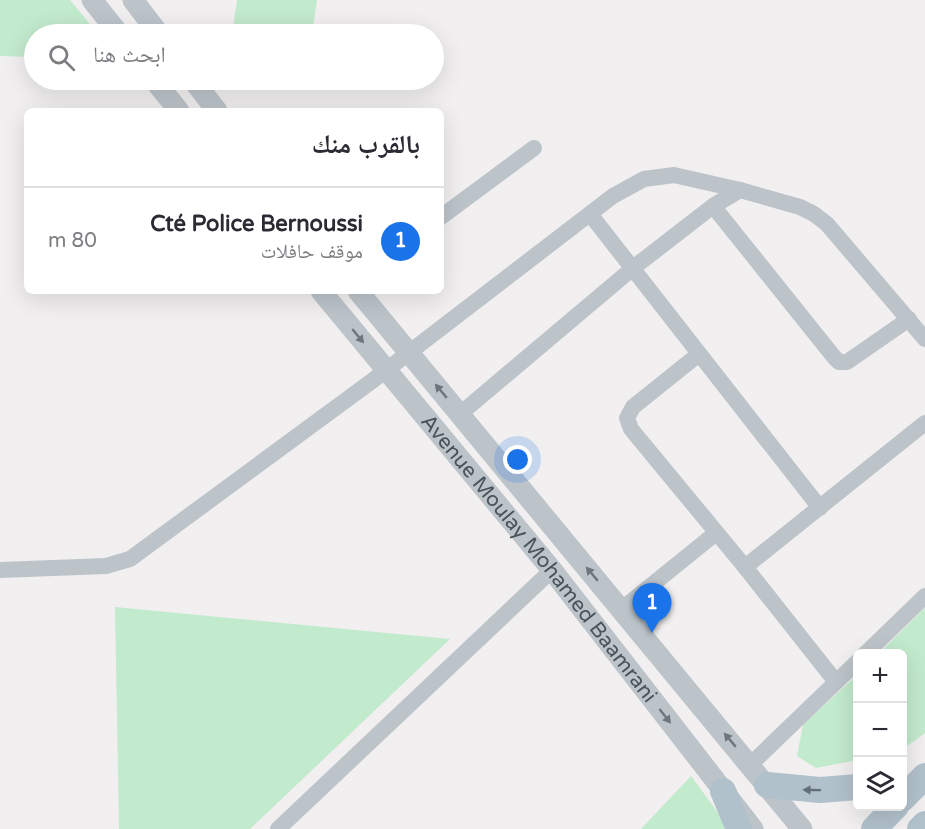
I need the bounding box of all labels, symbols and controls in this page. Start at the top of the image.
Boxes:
search box [24,24,444,90]
icon: search [45,41,78,74]
text: ابحث هنا [93,42,166,68]
text: بالقرب منك [312,129,420,160]
text: Cté Police Bernoussi [150,211,363,237]
text: 80 m [48,229,97,253]
text: 1 [394,229,407,253]
text: موقف حافلات [261,240,363,264]
one-way arrow [351,328,364,343]
one-way arrow [435,384,448,399]
street label: Avenue Moulay Mohamed Baamrani [415,409,662,708]
your location [503,445,532,474]
one-way arrow [586,566,599,582]
pin: 1 [632,584,672,633]
map controls [853,649,907,811]
button: + [853,649,907,703]
button: − [853,703,907,757]
one-way arrow [659,709,671,724]
one-way arrow [724,733,737,748]
button: layers [853,757,907,811]
one-way arrow [803,785,822,795]

